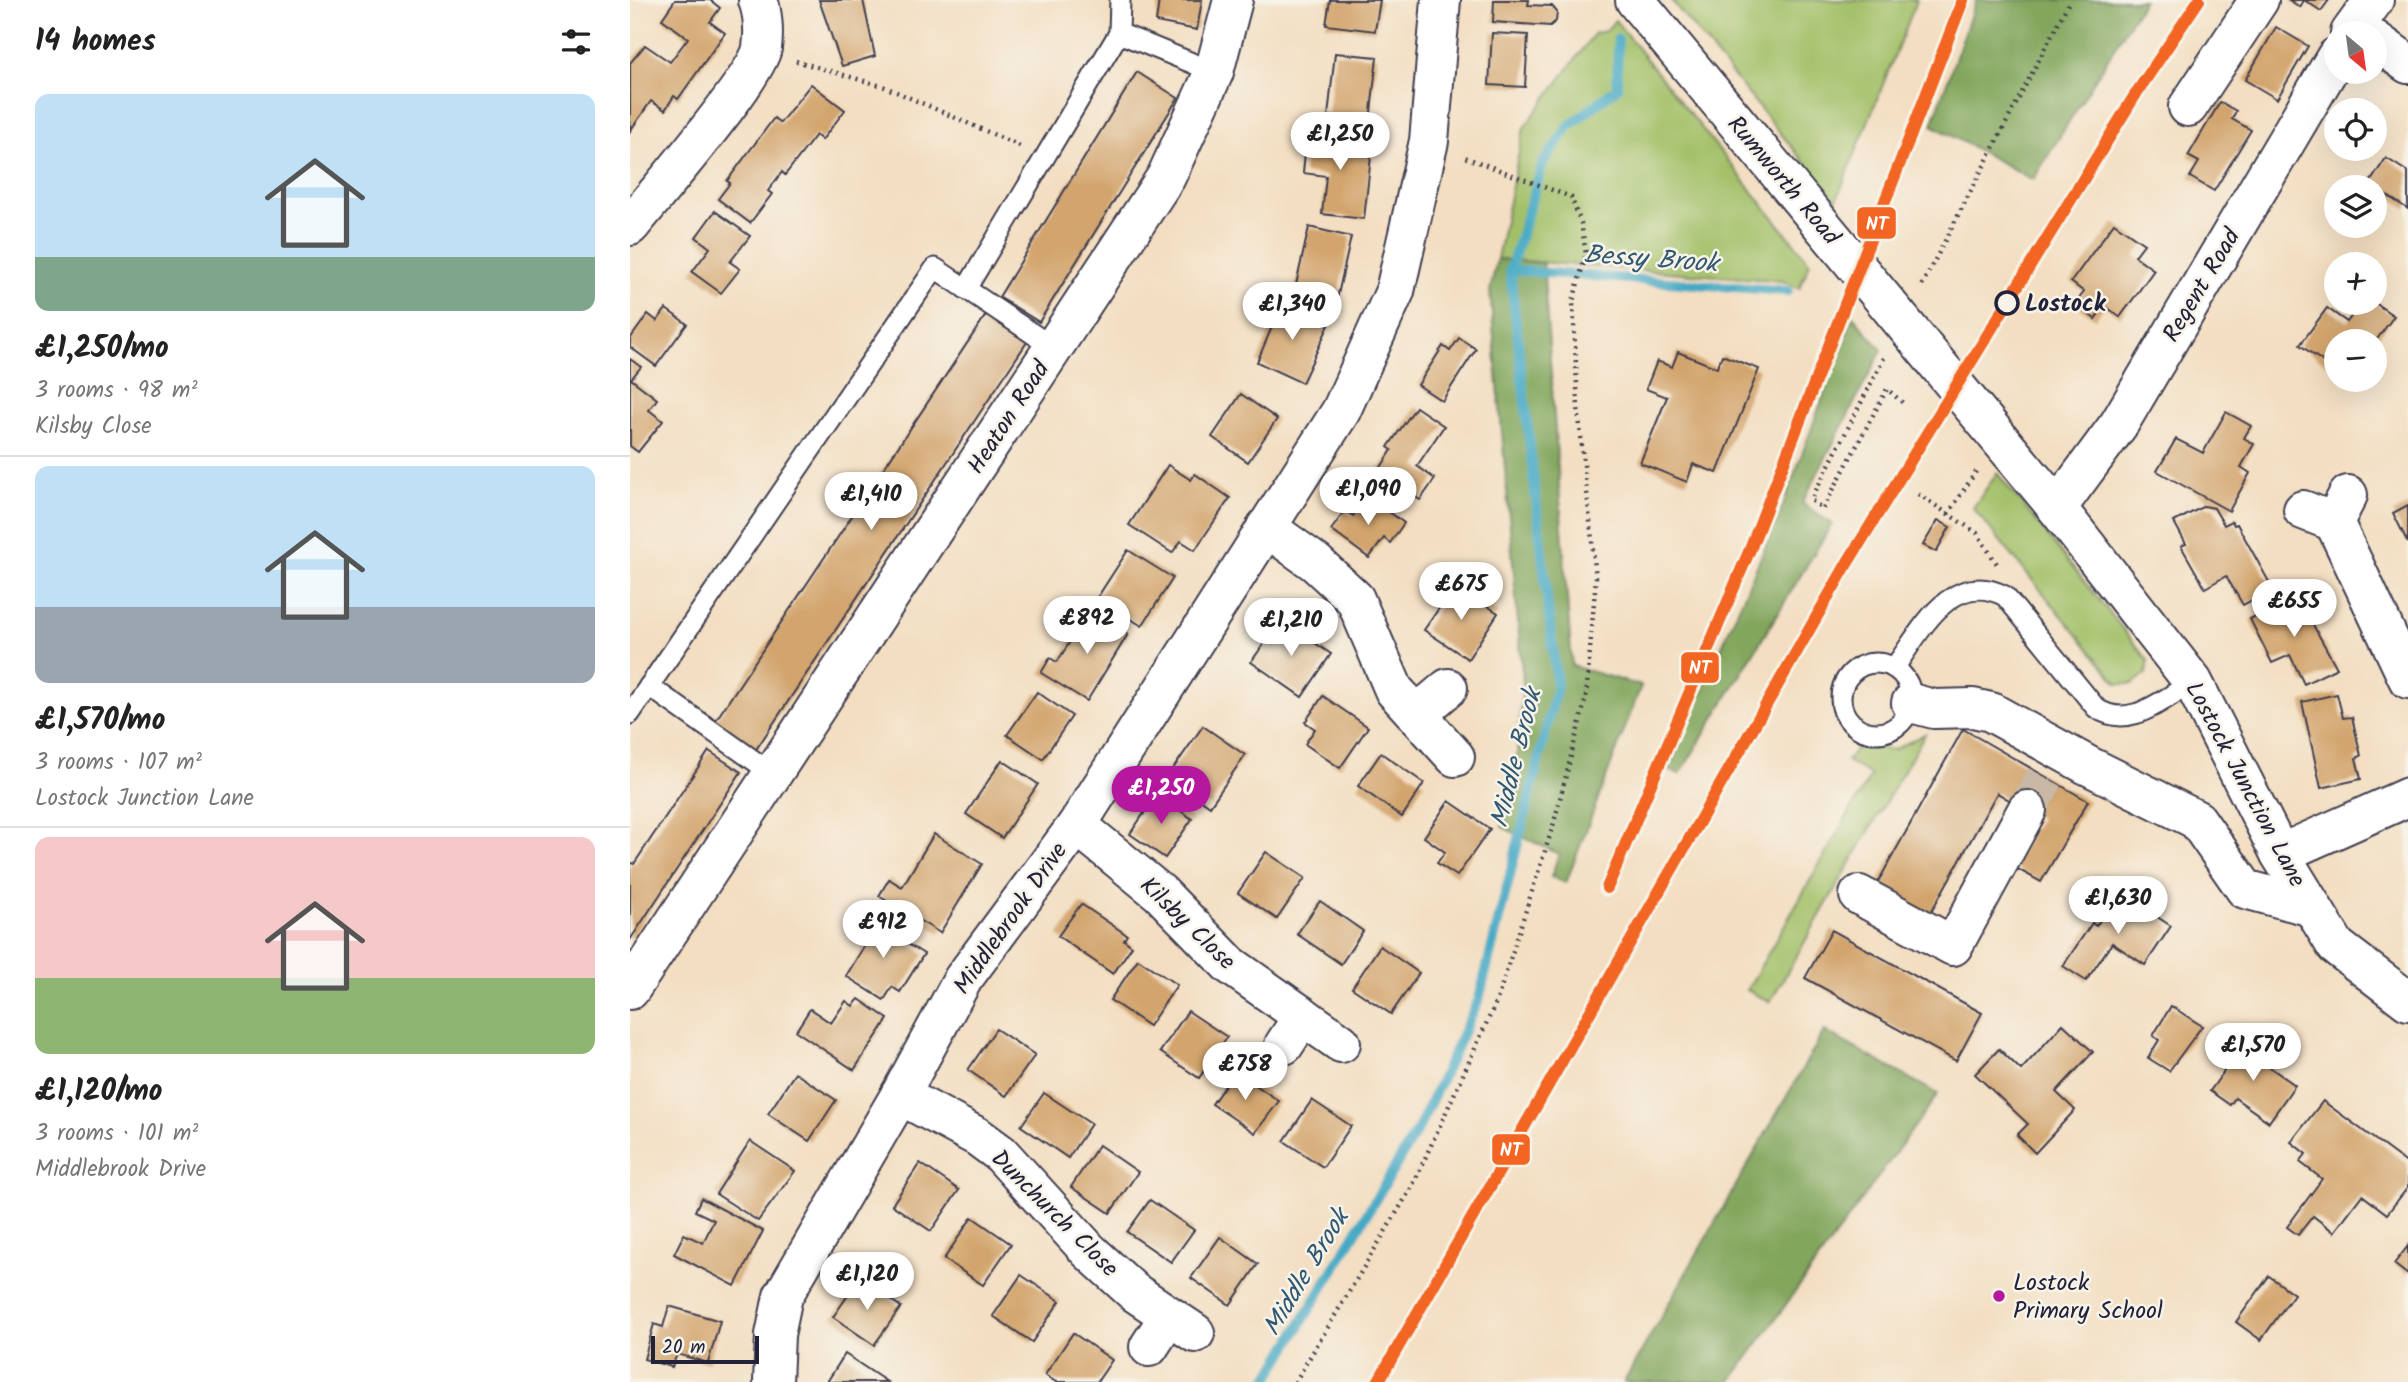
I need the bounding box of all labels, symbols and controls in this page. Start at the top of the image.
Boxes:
text: 14 homes [35,18,156,66]
north arrow [2324,21,2387,84]
map controls [2324,21,2387,392]
icon: filters [557,23,595,61]
button: locate [2324,98,2387,161]
street label: Rumworth Road [1717,107,1850,255]
pin: £1,250 [1283,113,1397,172]
text: £1,250 [1307,117,1373,153]
icon: home [252,140,378,266]
button: layers [2324,175,2387,238]
line badge: NT [1856,206,1897,240]
text: NT [1866,210,1890,240]
street label: Regent Road [2153,220,2252,350]
water label: Bessy Brook [1583,234,1723,286]
button: + [2324,252,2387,315]
pin: £1,340 [1235,282,1349,342]
place label: Lostock [2025,285,2107,324]
text: £1,340 [1259,287,1325,323]
marker: Lostock [1995,291,2019,315]
text: £1,250/mo [35,325,169,373]
button: − [2324,329,2387,392]
street label: Heaton Road [958,352,1061,482]
text: 3 rooms · 98 m² [35,373,198,409]
text: Kilsby Close [35,409,152,445]
pin: £1,090 [1311,468,1425,527]
pin: £1,410 [814,472,928,532]
text: £1,090 [1335,472,1401,508]
text: £1,410 [840,477,902,513]
icon: home [252,512,378,638]
pin: £675 [1420,562,1502,622]
text: £675 [1435,567,1487,603]
pin: £655 [2253,580,2335,639]
text: £655 [2268,584,2320,620]
pin: £892 [1046,596,1128,656]
pin: £1,210 [1234,598,1348,658]
text: £892 [1059,601,1115,637]
text: £1,210 [1260,603,1322,639]
line badge: NT [1680,651,1720,684]
text: NT [1689,654,1713,684]
street label: Lostock Junction Lane [2174,675,2316,895]
water label: Middle Brook [1479,681,1555,832]
text: £1,570/mo [35,697,165,745]
text: 3 rooms · 107 m² [35,745,202,781]
pin: £1,250 [1104,766,1218,826]
text: £1,250 [1128,771,1194,807]
text: Lostock Junction Lane [35,781,254,817]
street label: Middlebrook Drive [944,834,1079,1003]
street label: Kilsby Close [1130,868,1244,980]
pin: £1,630 [2061,876,2175,936]
text: £1,630 [2085,881,2151,917]
icon: home [252,883,378,1009]
pin: £912 [842,900,924,960]
text: £912 [859,905,907,941]
pin: £1,570 [2196,1024,2310,1083]
text: £1,570 [2221,1028,2285,1064]
pin: £758 [1204,1042,1286,1102]
text: £758 [1219,1047,1271,1083]
text: £1,120/mo [35,1068,163,1116]
text: 3 rooms · 101 m² [35,1116,198,1152]
line badge: NT [1491,1133,1531,1166]
text: NT [1500,1136,1524,1166]
street label: Dunchurch Close [981,1141,1127,1287]
text: Middlebrook Drive [35,1152,206,1188]
water label: Middle Brook [1252,1198,1363,1345]
pin: £1,120 [810,1252,924,1312]
text: £1,120 [836,1257,898,1293]
place label: Lostock Primary School [2013,1264,2163,1331]
marker: Lostock Primary School [1991,1288,2007,1304]
scale bar [651,1333,760,1365]
text: 20 m [662,1333,705,1363]

